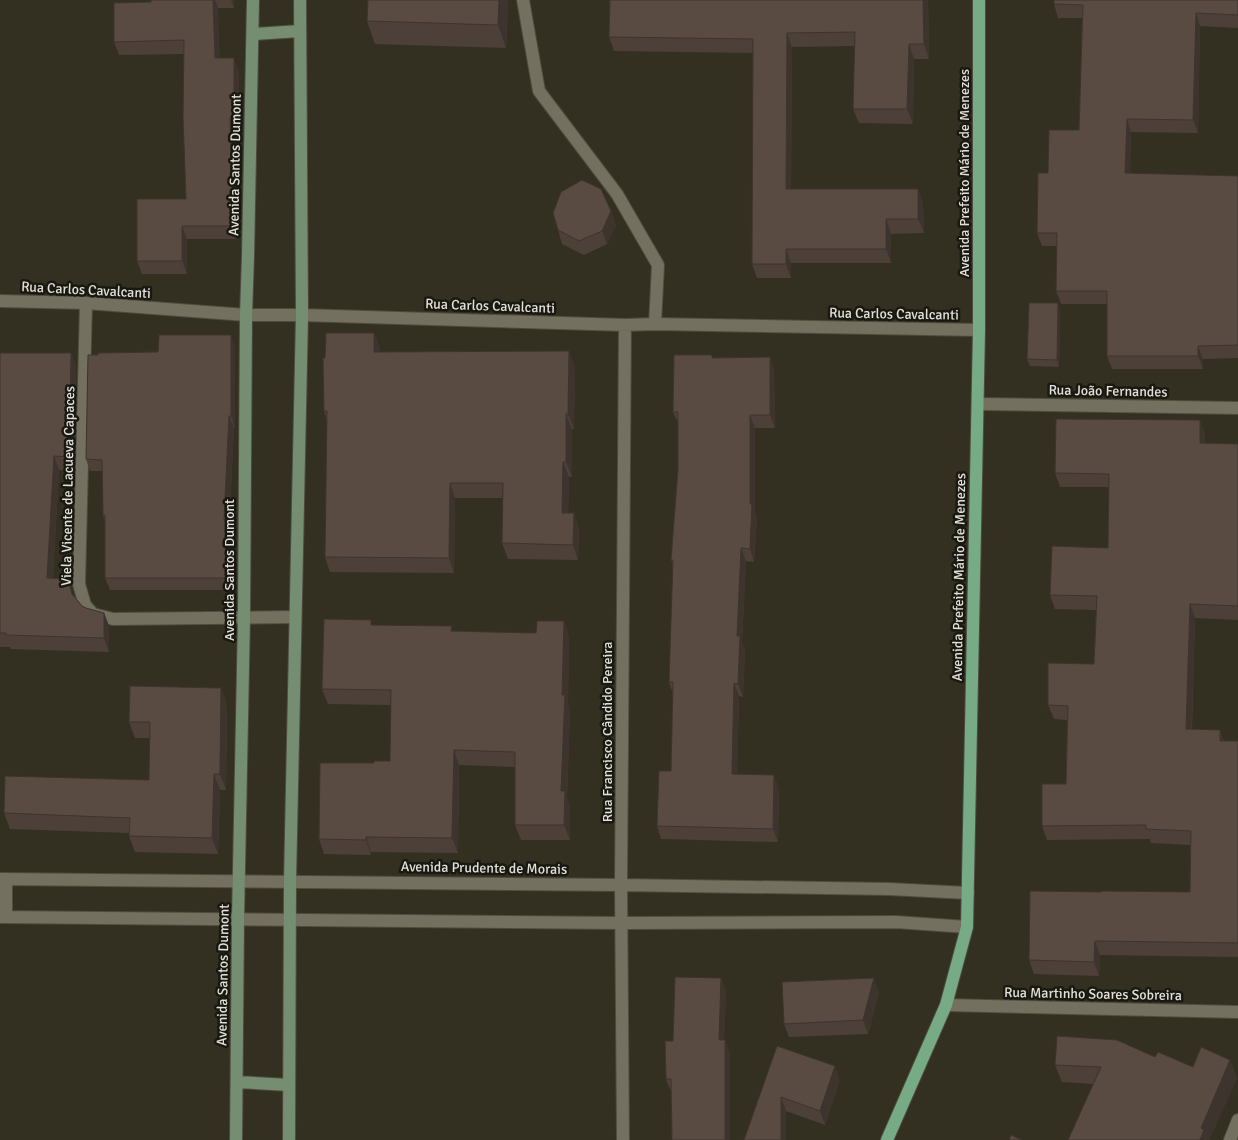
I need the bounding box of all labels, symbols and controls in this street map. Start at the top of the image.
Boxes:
street label: Avenida Prefeito Mário de Menezes [956,69,973,277]
street label: Avenida Santos Dumont [225,94,245,236]
street label: Rua Carlos Cavalcanti [21,278,151,302]
street label: Rua Carlos Cavalcanti [425,295,555,317]
street label: Rua Carlos Cavalcanti [829,304,959,324]
street label: Rua João Fernandes [1048,381,1168,401]
street label: Viela Vicente de Lacueva Capaces [58,386,78,586]
street label: Avenida Prefeito Mário de Menezes [949,473,969,681]
street label: Avenida Santos Dumont [221,499,238,641]
street label: Rua Francisco Cândido Pereira [599,642,616,822]
street label: Avenida Prudente de Morais [401,858,567,878]
street label: Avenida Santos Dumont [213,904,233,1046]
street label: Rua Martinho Soares Sobreira [1004,984,1182,1004]

